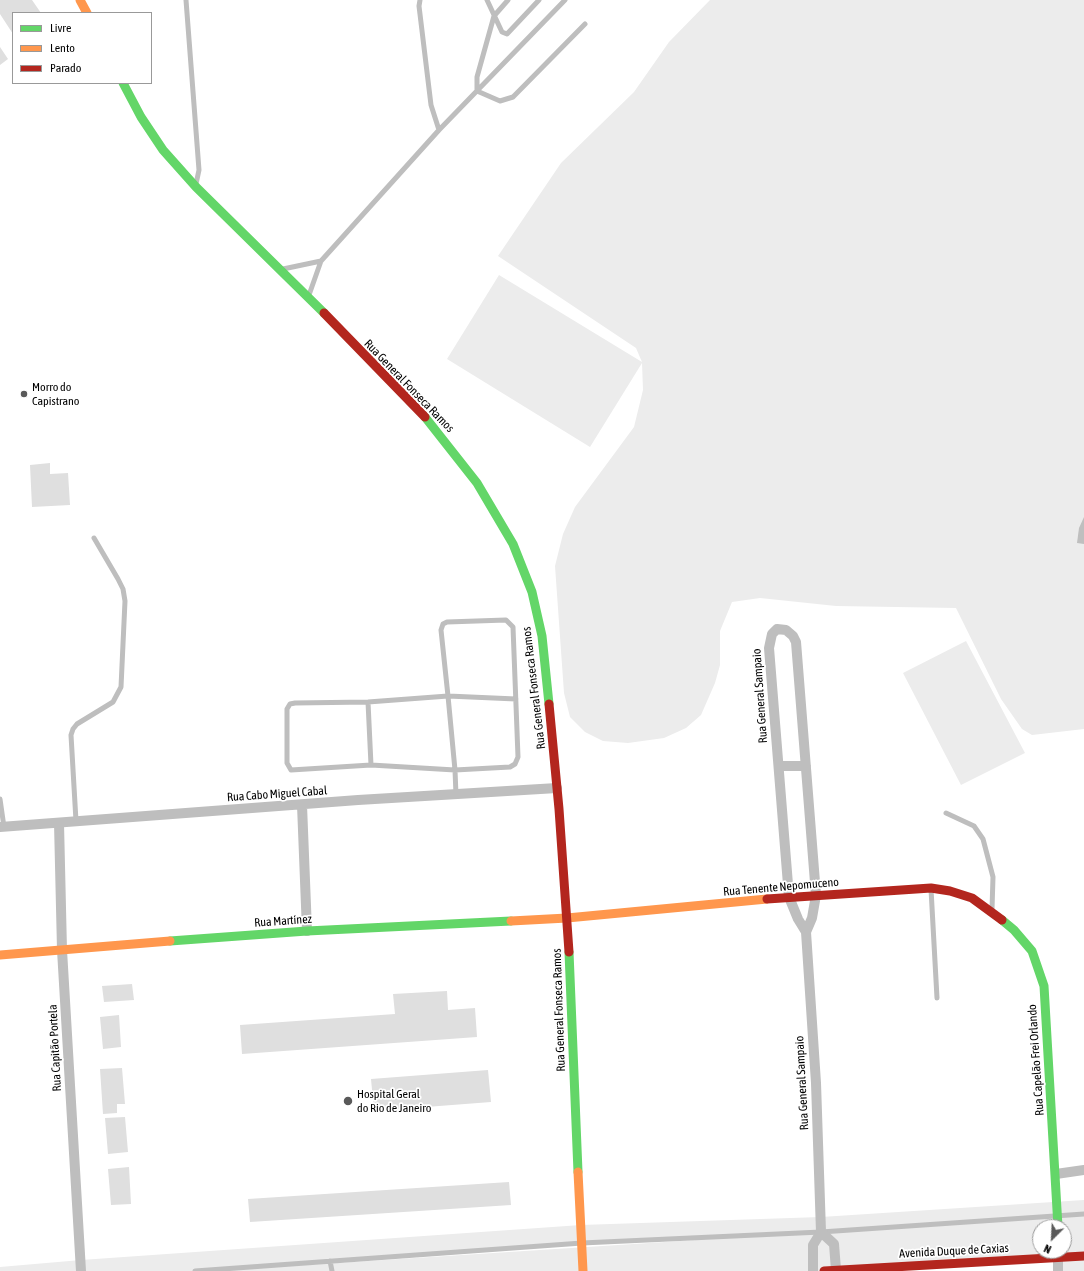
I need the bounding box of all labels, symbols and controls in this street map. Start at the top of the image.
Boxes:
legend [12,12,152,84]
text: Livre [50,21,71,35]
text: Lento [50,41,75,55]
text: Parado [50,61,81,75]
street label: Rua General Fonseca Ramos [361,337,457,435]
place label: Morro do Capistrano [32,380,79,408]
marker: Morro do Capistrano [19,389,29,399]
street label: Rua General Fonseca Ramos [519,626,549,750]
street label: Rua General Sampaio [750,648,770,744]
street label: Rua Cabo Miguel Cabal [226,783,328,805]
street label: Rua Tenente Nepomuceno [723,875,839,899]
street label: Rua Martínez [254,912,312,930]
street label: Rua General Fonseca Ramos [550,948,568,1072]
street label: Rua Capitão Portela [46,1004,64,1092]
street label: Rua Capelão Frei Orlando [1025,1004,1047,1116]
street label: Rua General Sampaio [792,1035,812,1131]
place label: Hospital Geral do Rio de Janeiro [357,1087,431,1115]
marker: Hospital Geral do Rio de Janeiro [342,1095,354,1107]
north arrow [1032,1219,1072,1259]
street label: Avenida Duque de Caxias [899,1241,1009,1261]
text: N [1042,1242,1053,1256]

